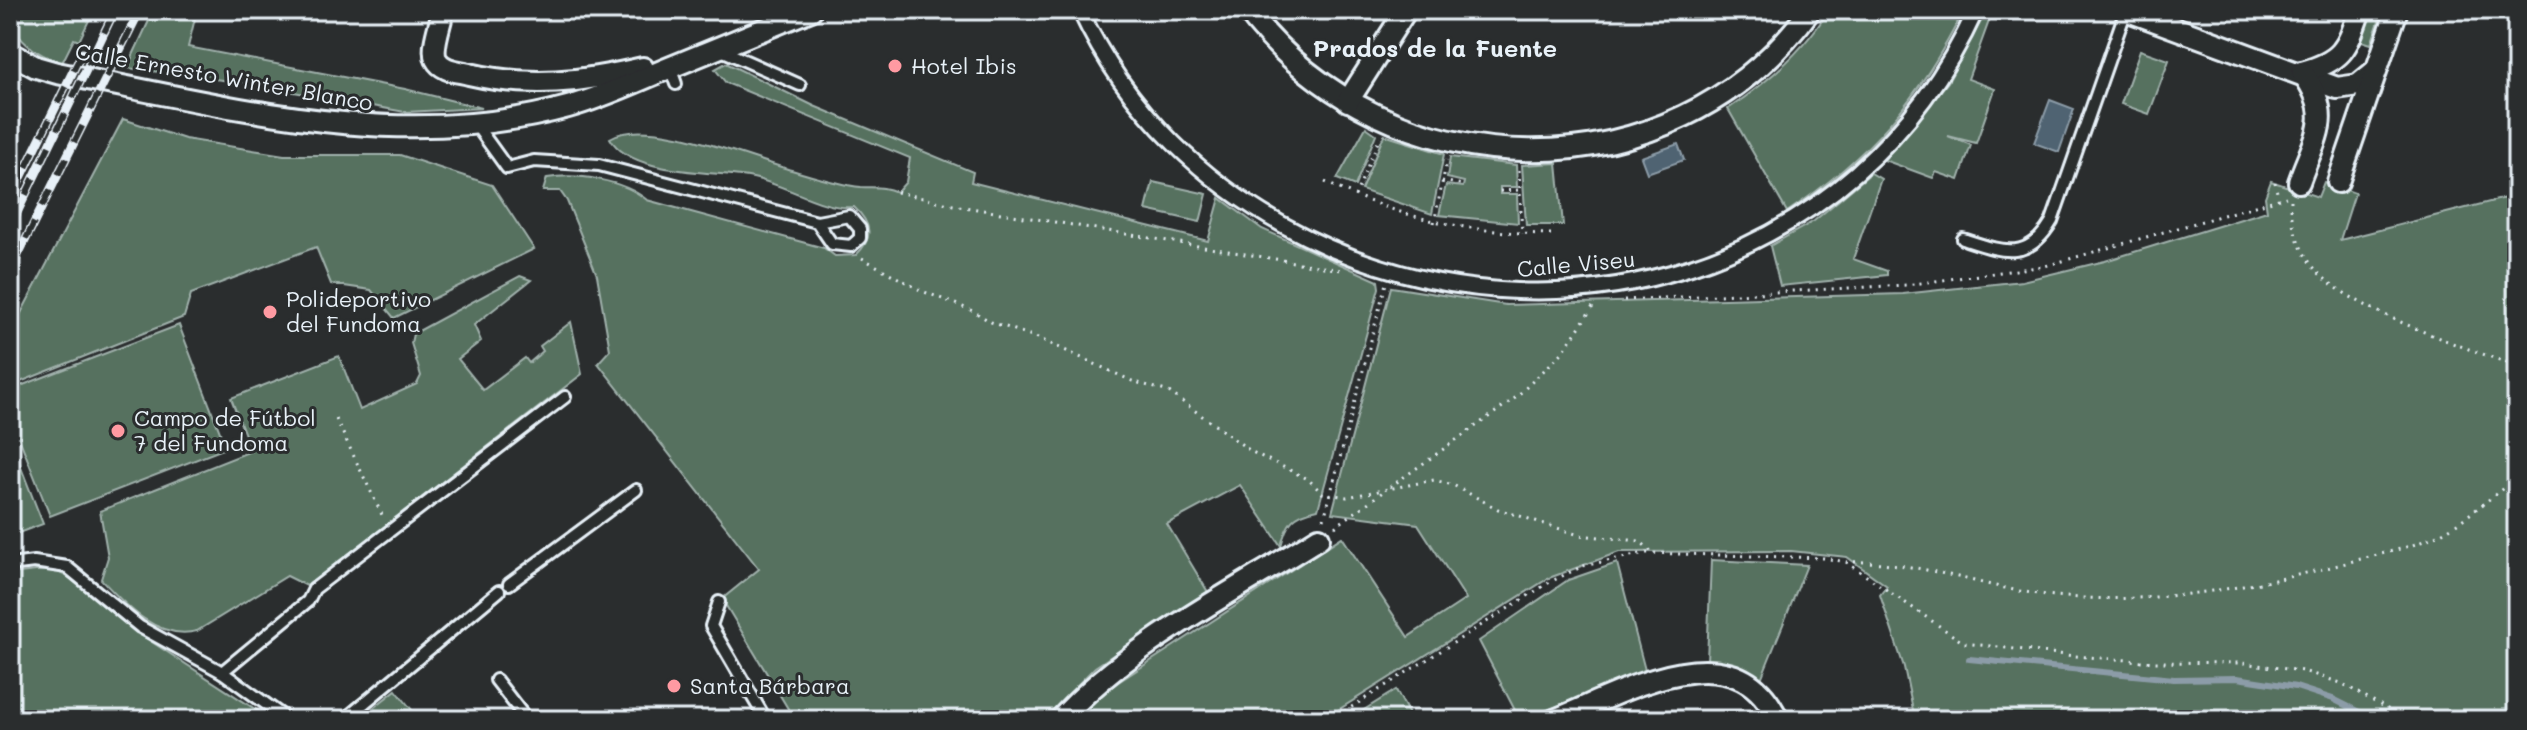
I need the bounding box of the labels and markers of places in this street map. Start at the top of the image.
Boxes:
place label: Hotel Ibis [911,51,1017,80]
marker: Hotel Ibis [886,57,904,75]
place label: Polideportivo del Fundoma [286,284,431,338]
marker: Polideportivo del Fundoma [261,303,279,321]
place label: Campo de Fútbol 7 del Fundoma [134,403,316,457]
marker: Campo de Fútbol 7 del Fundoma [109,422,127,440]
place label: Santa Bárbara [690,671,850,700]
marker: Santa Bárbara [665,677,683,695]

